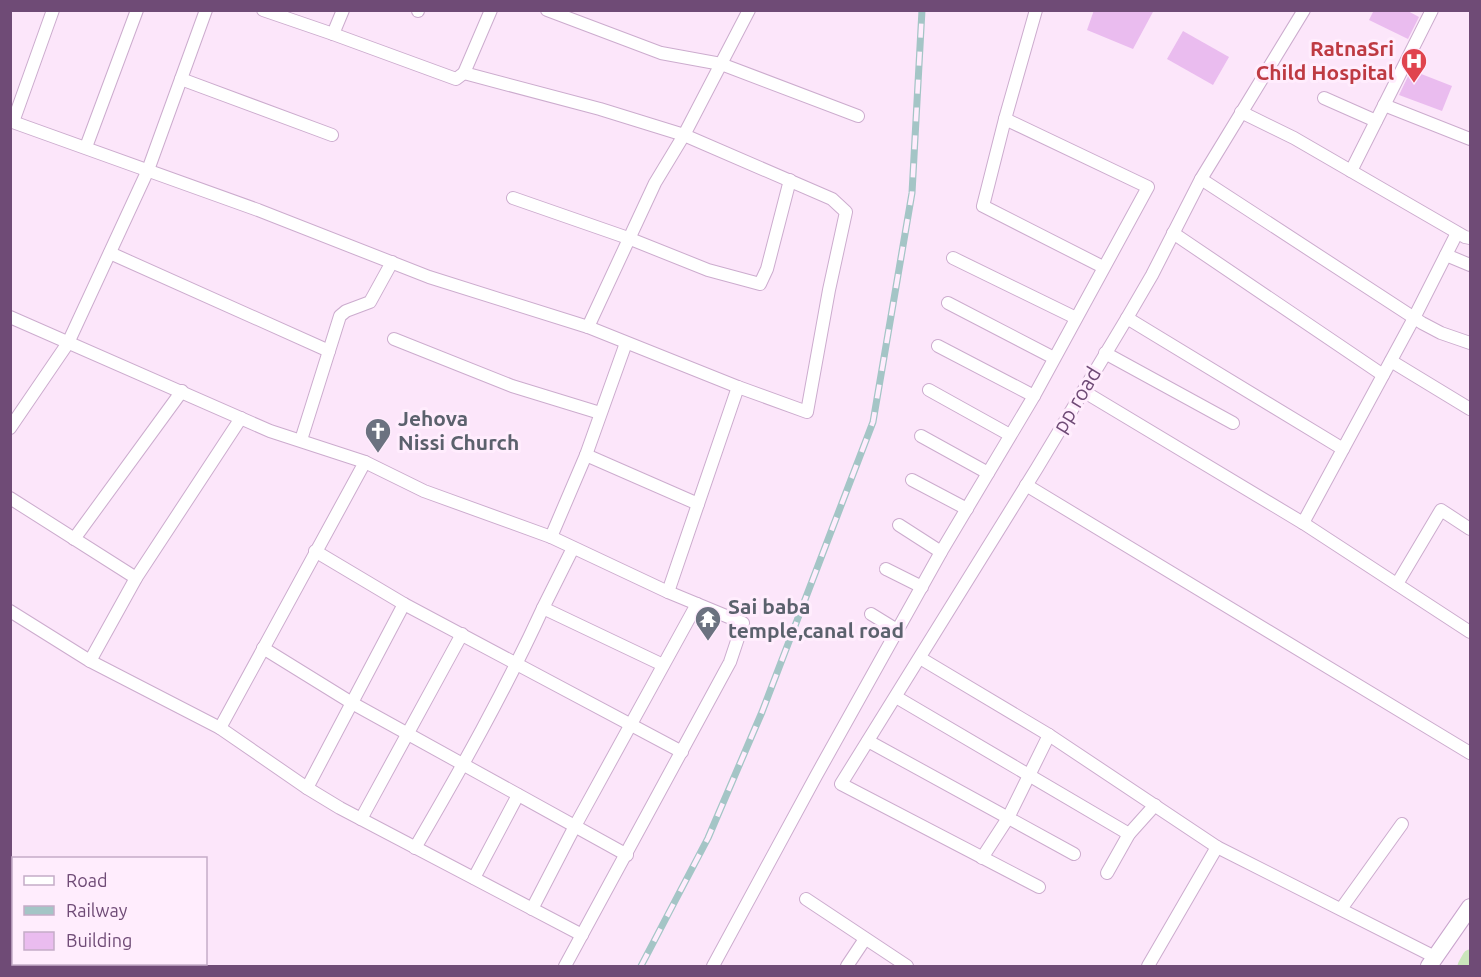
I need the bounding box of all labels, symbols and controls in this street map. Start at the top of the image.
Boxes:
place label: RatnaSri Child Hospital [1256,36,1394,84]
hospital icon: RatnaSri Child Hospital [1399,46,1429,84]
street label: pp road [1047,362,1105,437]
place label: Jehova Nissi Church [398,406,519,454]
church icon: Jehova Nissi Church [363,416,393,454]
place label: Sai baba temple,canal road [728,594,904,642]
temple icon: Sai baba temple,canal road [693,604,723,642]
legend [12,857,207,965]
text: Road [66,870,108,890]
text: Railway [66,900,128,920]
text: Building [66,930,132,950]

